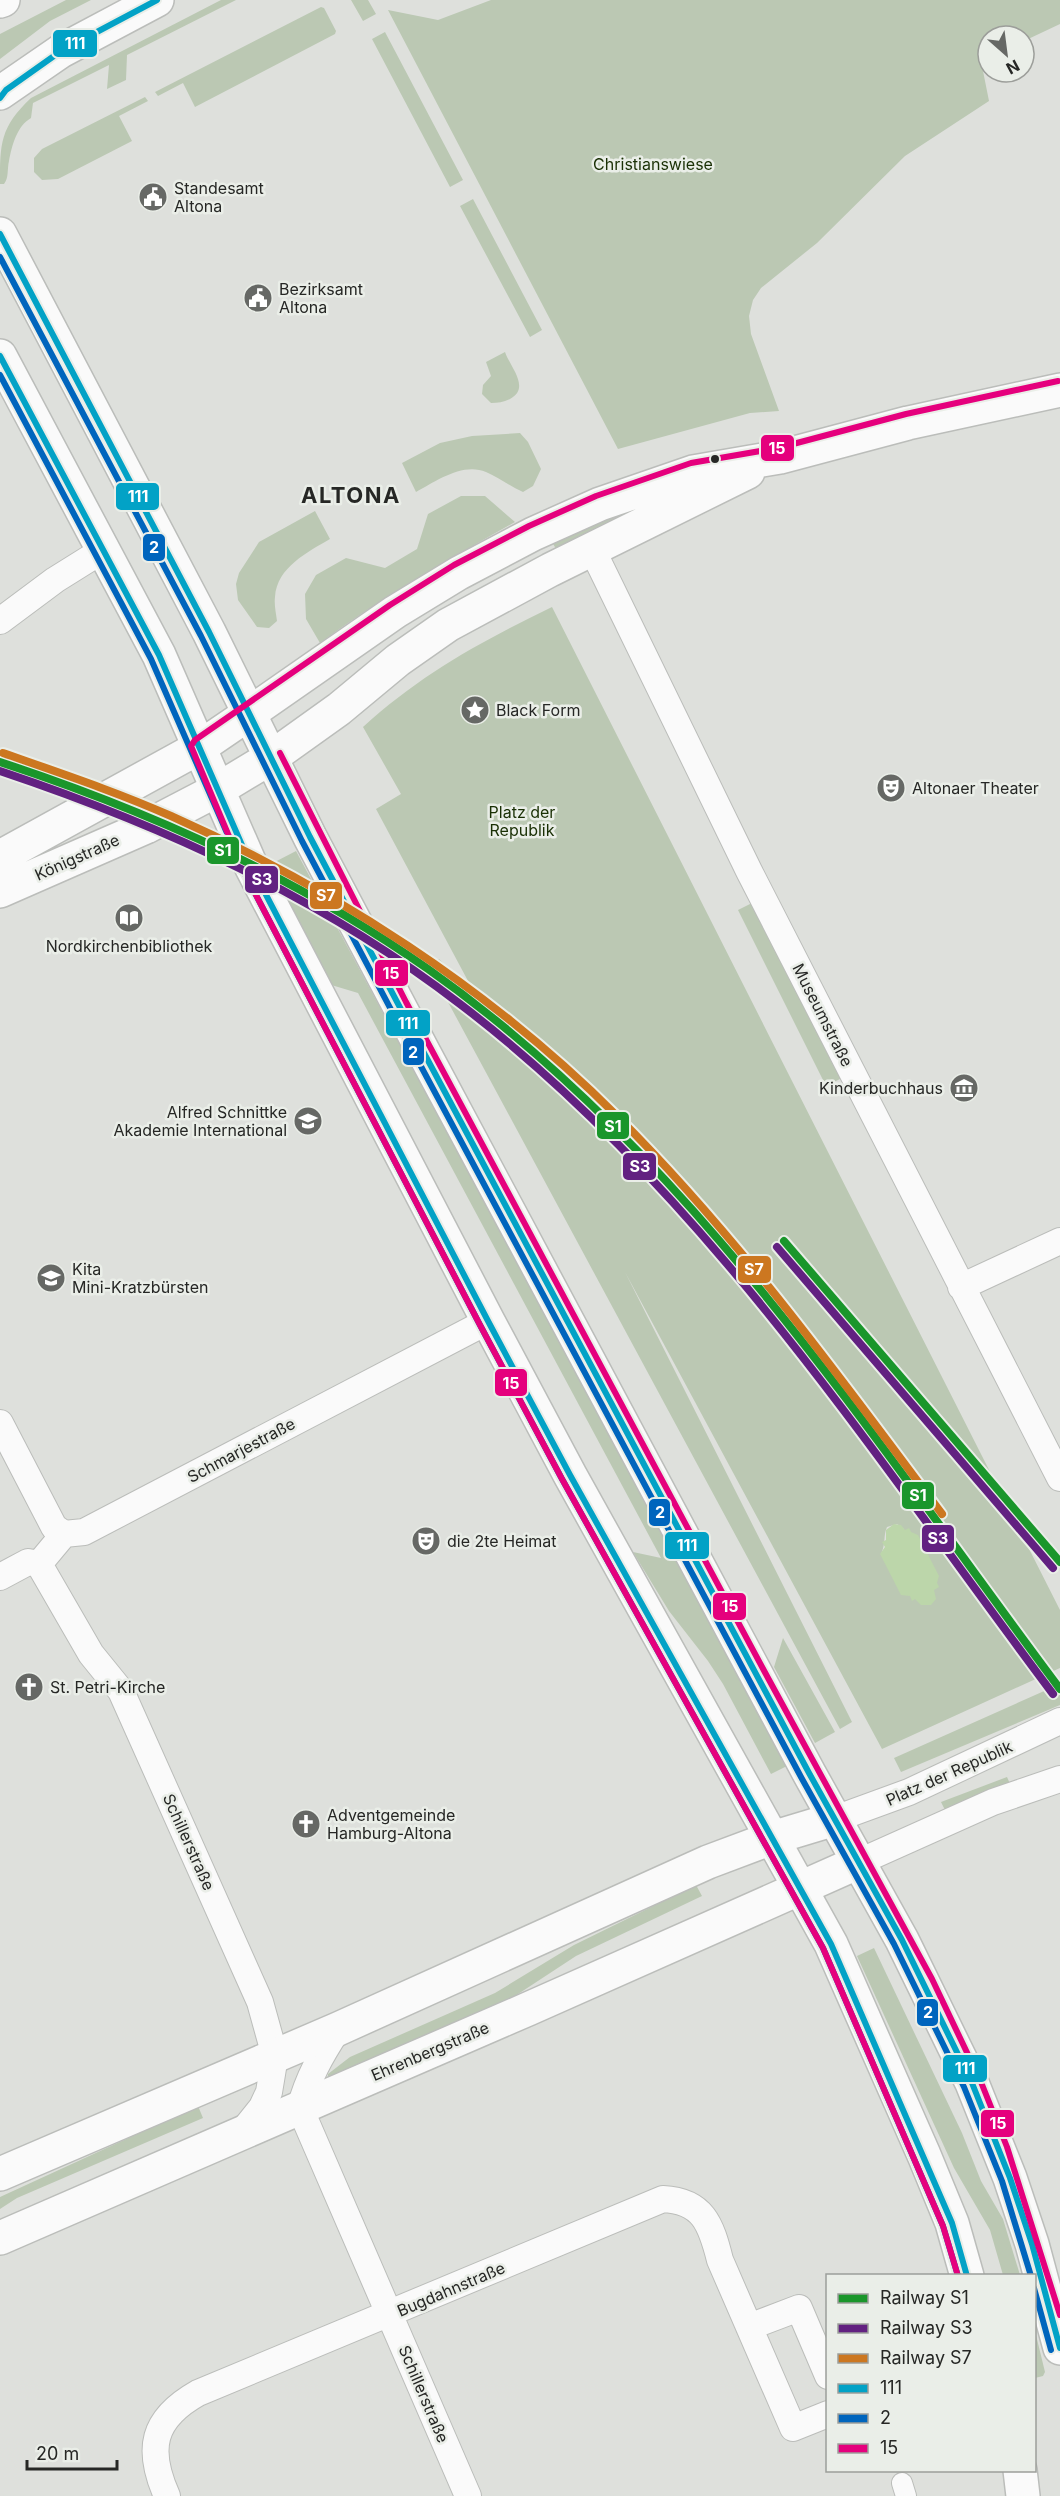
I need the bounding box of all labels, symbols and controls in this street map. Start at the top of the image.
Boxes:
north arrow [976,24,1036,84]
line badge: 111 [52,29,98,58]
text: 111 [65,33,85,53]
text: N [1003,56,1023,79]
park label: Christianswiese [593,154,713,174]
place label: Standesamt Altona [174,178,264,216]
public building icon: Standesamt Altona [137,181,169,213]
place label: Bezirksamt Altona [279,279,363,317]
public building icon: Bezirksamt Altona [242,282,274,314]
line badge: 15 [760,434,795,462]
text: 15 [768,438,786,458]
unlabelled marker [709,453,721,465]
line badge: 111 [115,482,160,511]
district label: ALTONA [301,482,401,508]
text: 111 [128,486,148,506]
line badge: 2 [142,533,166,562]
text: 2 [149,537,159,557]
place icon: Black Form [459,694,491,726]
place label: Black Form [496,700,580,720]
theatre icon: Altonaer Theater [875,772,907,804]
place label: Altonaer Theater [912,778,1039,798]
park label: Platz der Republik [489,802,555,840]
street label: Königstraße [31,829,123,885]
line badge: S1 [206,836,240,865]
text: S1 [214,840,232,860]
line badge: S3 [244,865,279,894]
text: S3 [252,869,272,889]
line badge: S7 [309,881,343,910]
text: S7 [316,885,336,905]
library icon: Nordkirchenbibliothek [113,902,145,934]
place label: Nordkirchenbibliothek [46,936,213,956]
line badge: 15 [374,959,409,987]
street label: Museumstraße [788,960,858,1070]
text: 15 [382,963,400,983]
line badge: 111 [385,1009,431,1037]
text: 111 [398,1013,418,1033]
line badge: 2 [402,1037,425,1066]
text: 2 [408,1042,418,1062]
museum icon: Kinderbuchhaus [948,1072,980,1104]
place label: Kinderbuchhaus [819,1078,943,1098]
place label: Alfred Schnittke Akademie International [113,1102,287,1140]
school or university icon: Alfred Schnittke Akademie International [292,1105,324,1137]
line badge: S1 [596,1111,630,1140]
text: S1 [604,1116,622,1136]
line badge: S3 [622,1152,657,1181]
text: S3 [630,1156,650,1176]
line badge: S7 [737,1255,772,1284]
place label: Kita Mini-Kratzbürsten [72,1259,208,1297]
text: S7 [744,1259,764,1279]
school or university icon: Kita Mini-Kratzbürsten [35,1262,67,1294]
line badge: 15 [494,1368,528,1397]
text: 15 [502,1373,520,1393]
street label: Schmarjestraße [184,1413,298,1487]
line badge: S1 [901,1481,935,1510]
text: S1 [909,1485,927,1505]
line badge: 2 [648,1498,671,1527]
text: 2 [655,1502,665,1522]
line badge: S3 [921,1524,955,1553]
theatre icon: die 2te Heimat [410,1525,442,1557]
text: S3 [928,1528,948,1548]
place label: die 2te Heimat [447,1531,557,1551]
line badge: 111 [664,1531,710,1560]
text: 111 [677,1535,697,1555]
line badge: 15 [712,1592,747,1621]
text: 15 [721,1596,739,1616]
church icon: St. Petri-Kirche [13,1671,45,1703]
place label: St. Petri-Kirche [50,1677,165,1697]
street label: Platz der Republik [883,1736,1016,1810]
street label: Schillerstraße [159,1791,219,1893]
place label: Adventgemeinde Hamburg-Altona [327,1805,455,1843]
church icon: Adventgemeinde Hamburg-Altona [290,1808,322,1840]
line badge: 2 [916,1998,939,2027]
text: 2 [923,2002,933,2022]
street label: Ehrenbergstraße [368,2017,492,2085]
line badge: 111 [942,2054,988,2083]
text: 111 [955,2058,975,2078]
line badge: 15 [980,2109,1015,2138]
text: 15 [989,2113,1007,2133]
street label: Bugdahnstraße [394,2257,508,2321]
legend [826,2274,1036,2472]
text: Railway S1 [880,2287,969,2308]
text: Railway S3 [880,2317,973,2338]
street label: Schillerstraße [395,2342,453,2446]
text: Railway S7 [880,2347,972,2368]
text: 111 [880,2377,902,2398]
text: 2 [880,2407,891,2428]
scale bar [27,2433,117,2471]
text: 15 [880,2437,898,2458]
text: 20 m [36,2443,79,2464]

